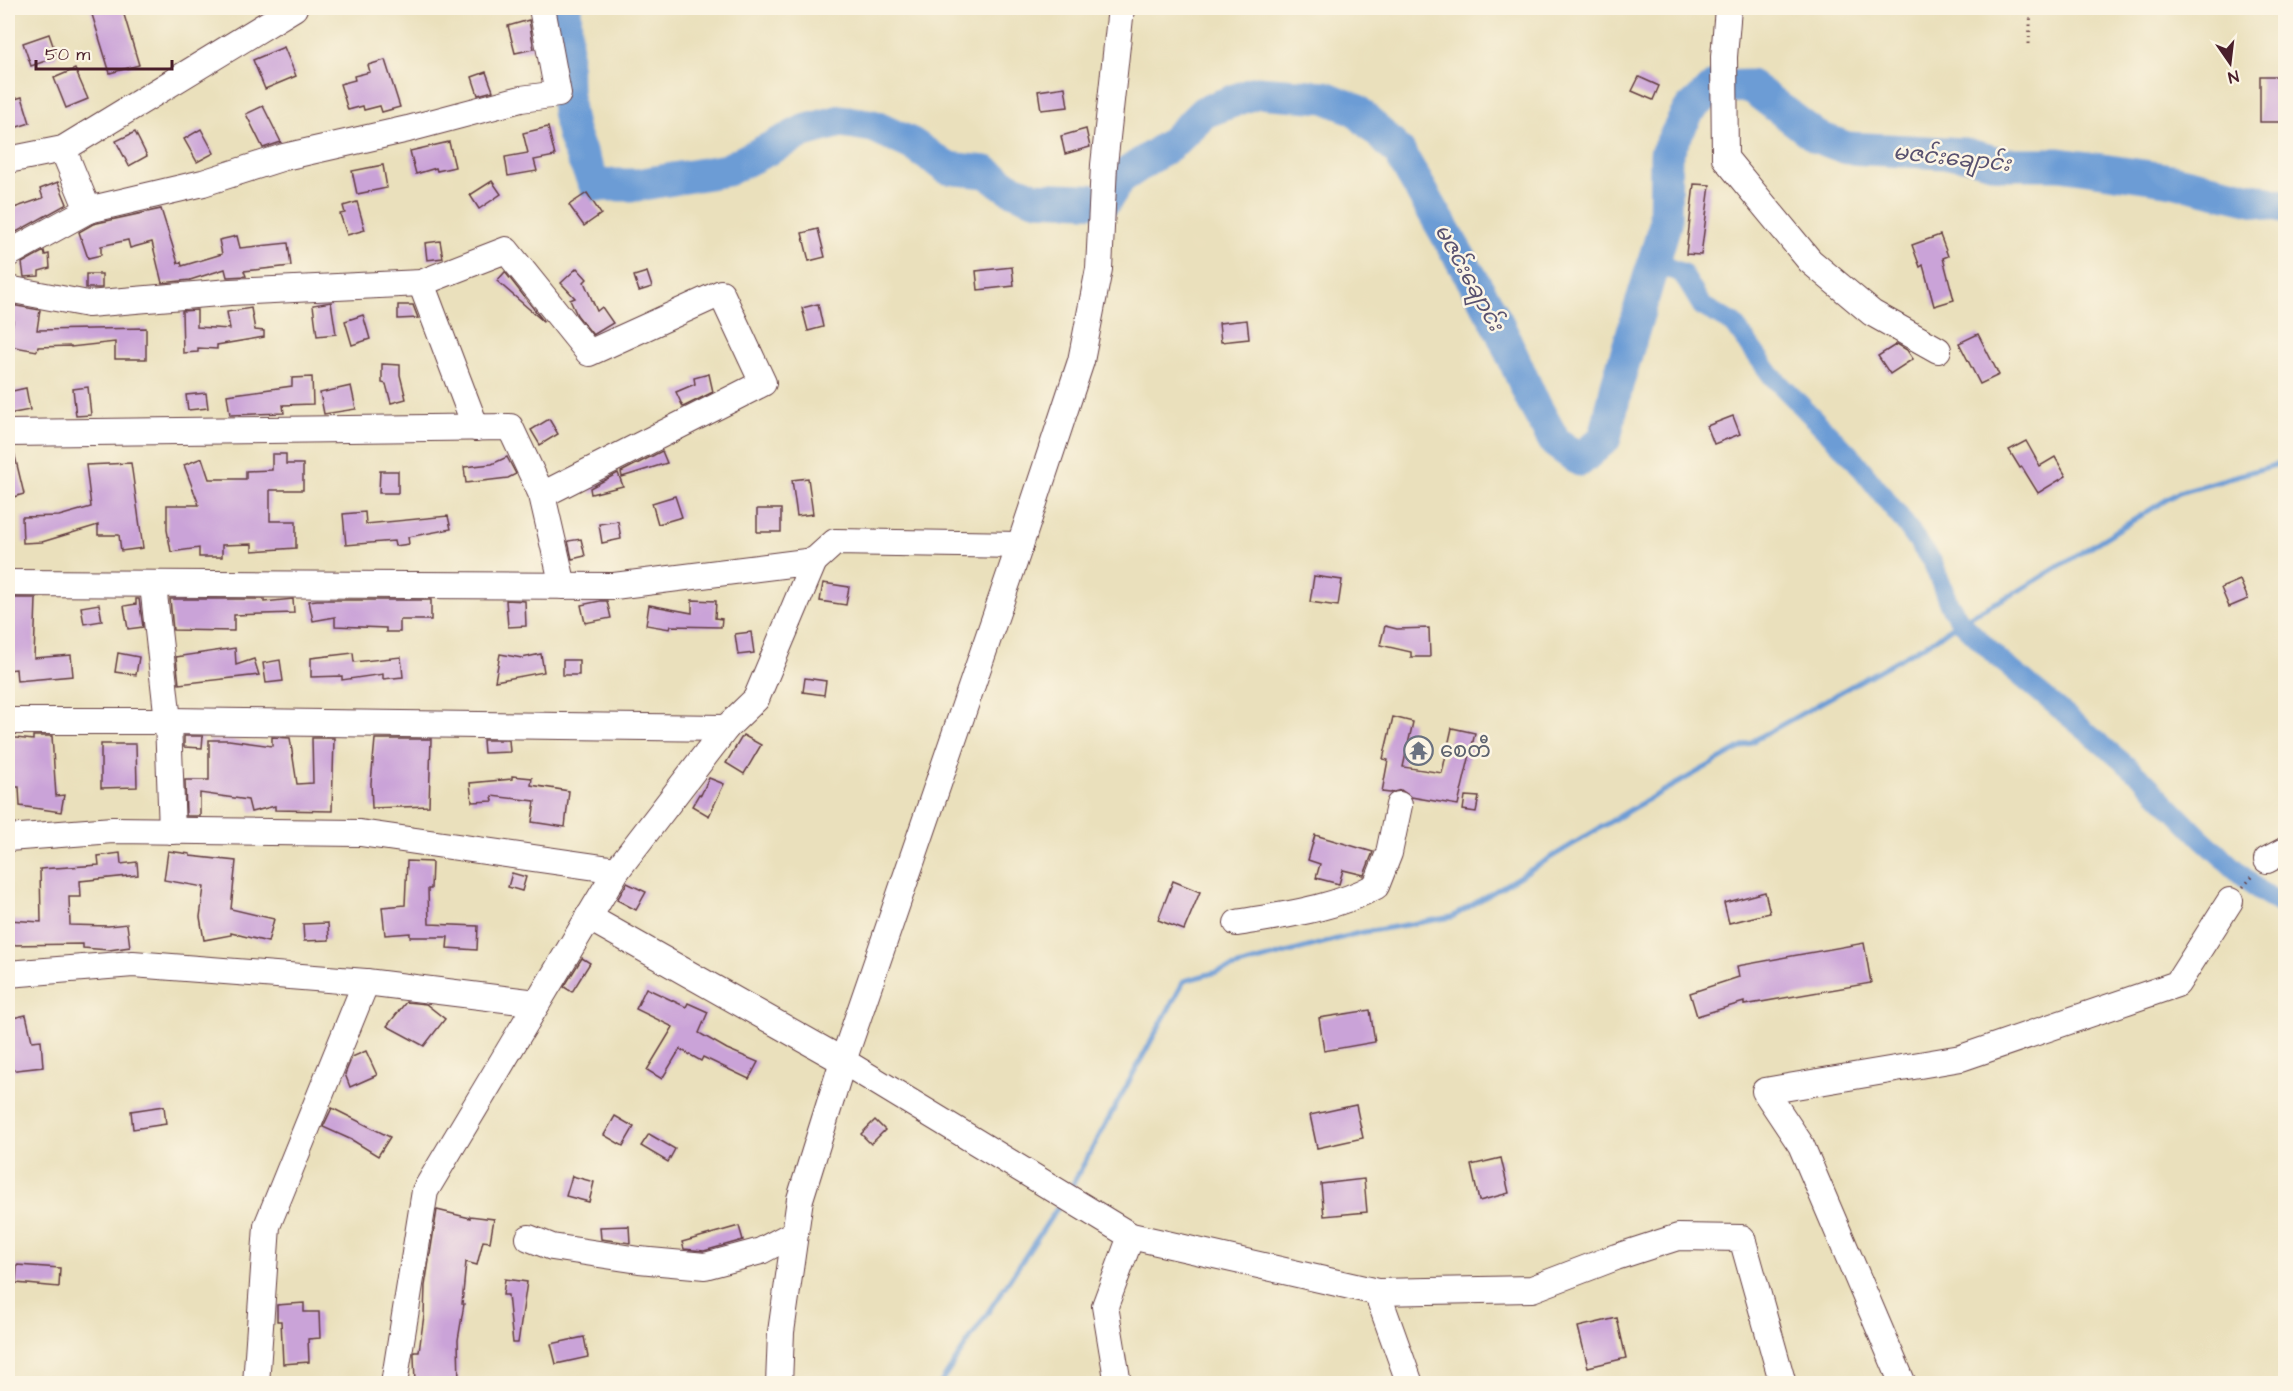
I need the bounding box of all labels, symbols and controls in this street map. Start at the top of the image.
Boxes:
scale bar [36,33,172,71]
north arrow [2200,33,2260,93]
text: 50 m [45,42,90,67]
text: N [2226,65,2241,88]
water label: မဇင်းချောင်း [1891,136,2014,182]
water label: မဇင်းချောင်း [1425,218,1512,339]
temple icon: စေတီ [1403,734,1435,766]
place label: စေတီ [1440,734,1491,765]

